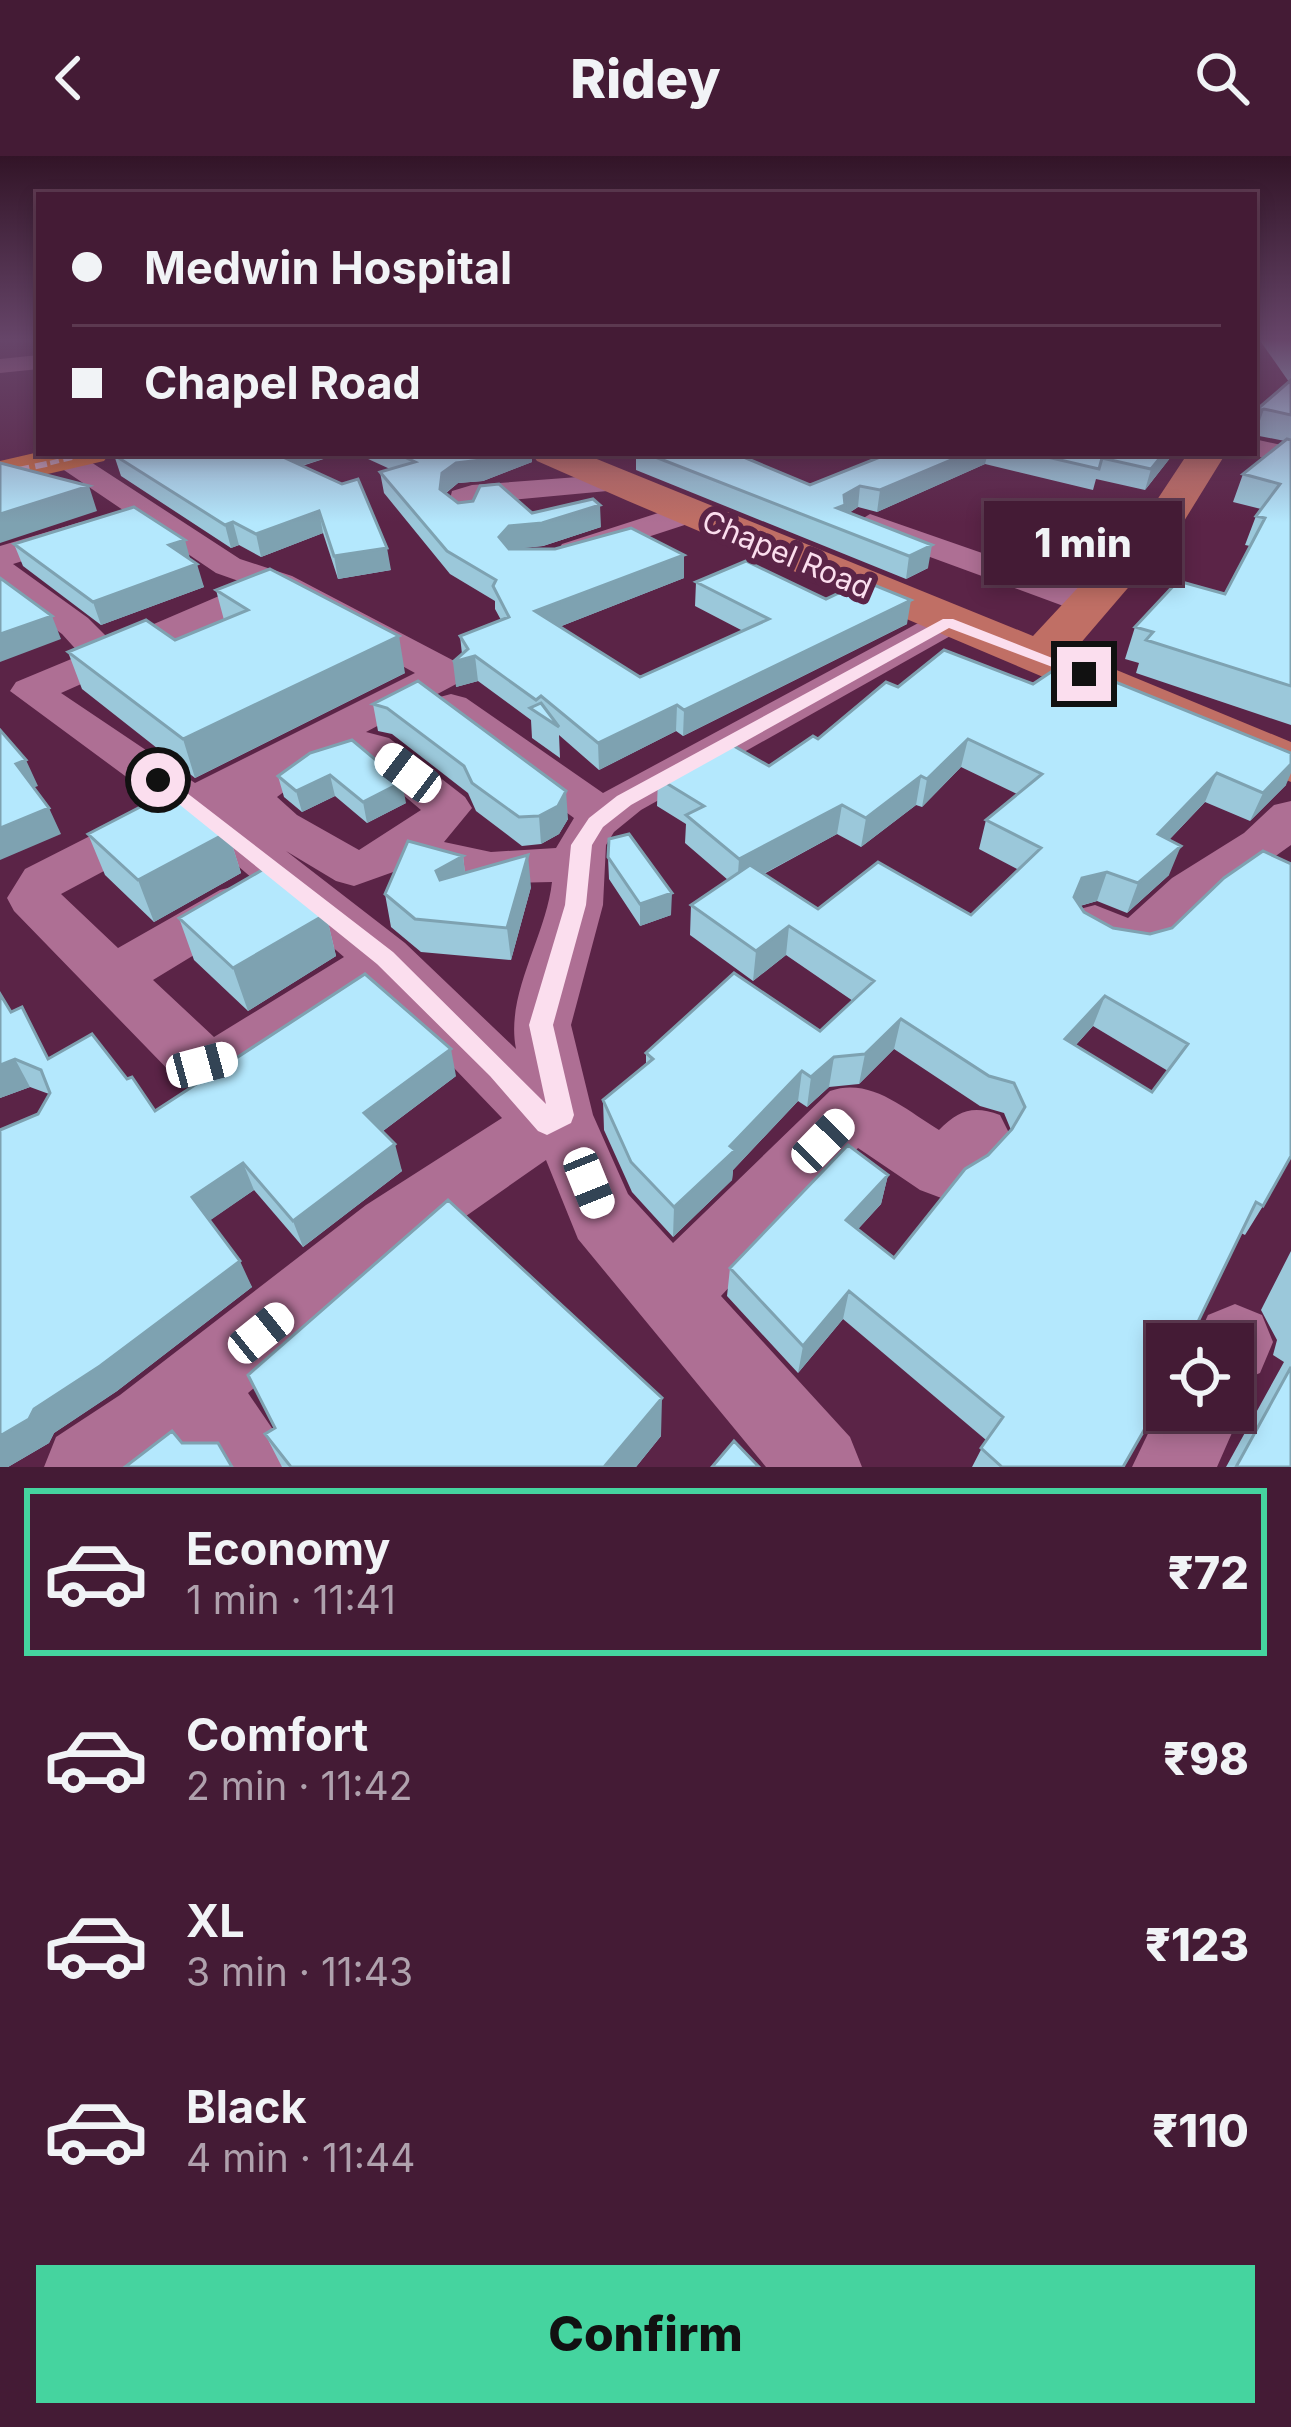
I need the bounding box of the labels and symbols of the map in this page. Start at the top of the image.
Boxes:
callout: 1 min [985,500,1183,584]
street label: Chapel Road [697,502,877,606]
route end [1057,647,1111,701]
car [368,737,448,809]
route start [131,753,185,807]
car [163,1038,241,1092]
car [785,1103,861,1179]
car [559,1143,619,1223]
car [222,1296,300,1370]

